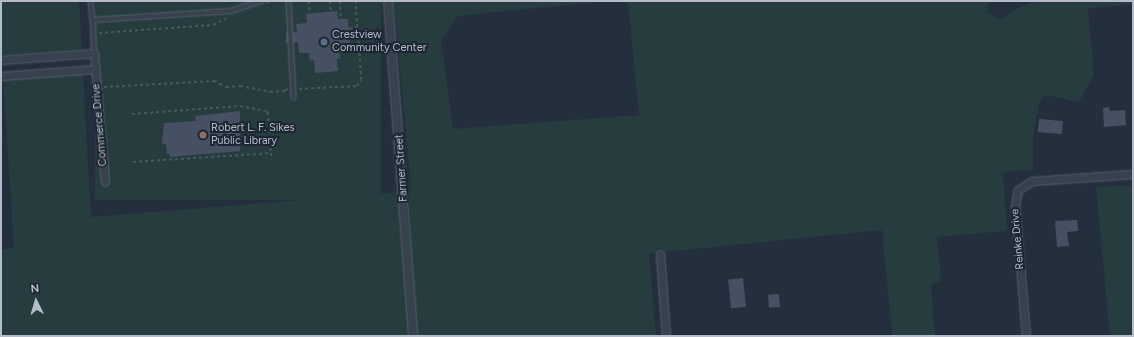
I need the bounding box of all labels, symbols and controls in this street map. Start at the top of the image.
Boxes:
place label: Crestview Community Center [332,29,426,55]
marker: Crestview Community Center [319,37,329,47]
street label: Commerce Drive [90,83,110,167]
place label: Robert L. F. Sikes Public Library [211,122,295,148]
marker: Robert L. F. Sikes Public Library [198,130,208,140]
street label: Farmer Street [393,134,411,202]
street label: Reinke Drive [1009,208,1027,270]
north arrow [16,281,56,321]
text: N [30,282,40,295]

